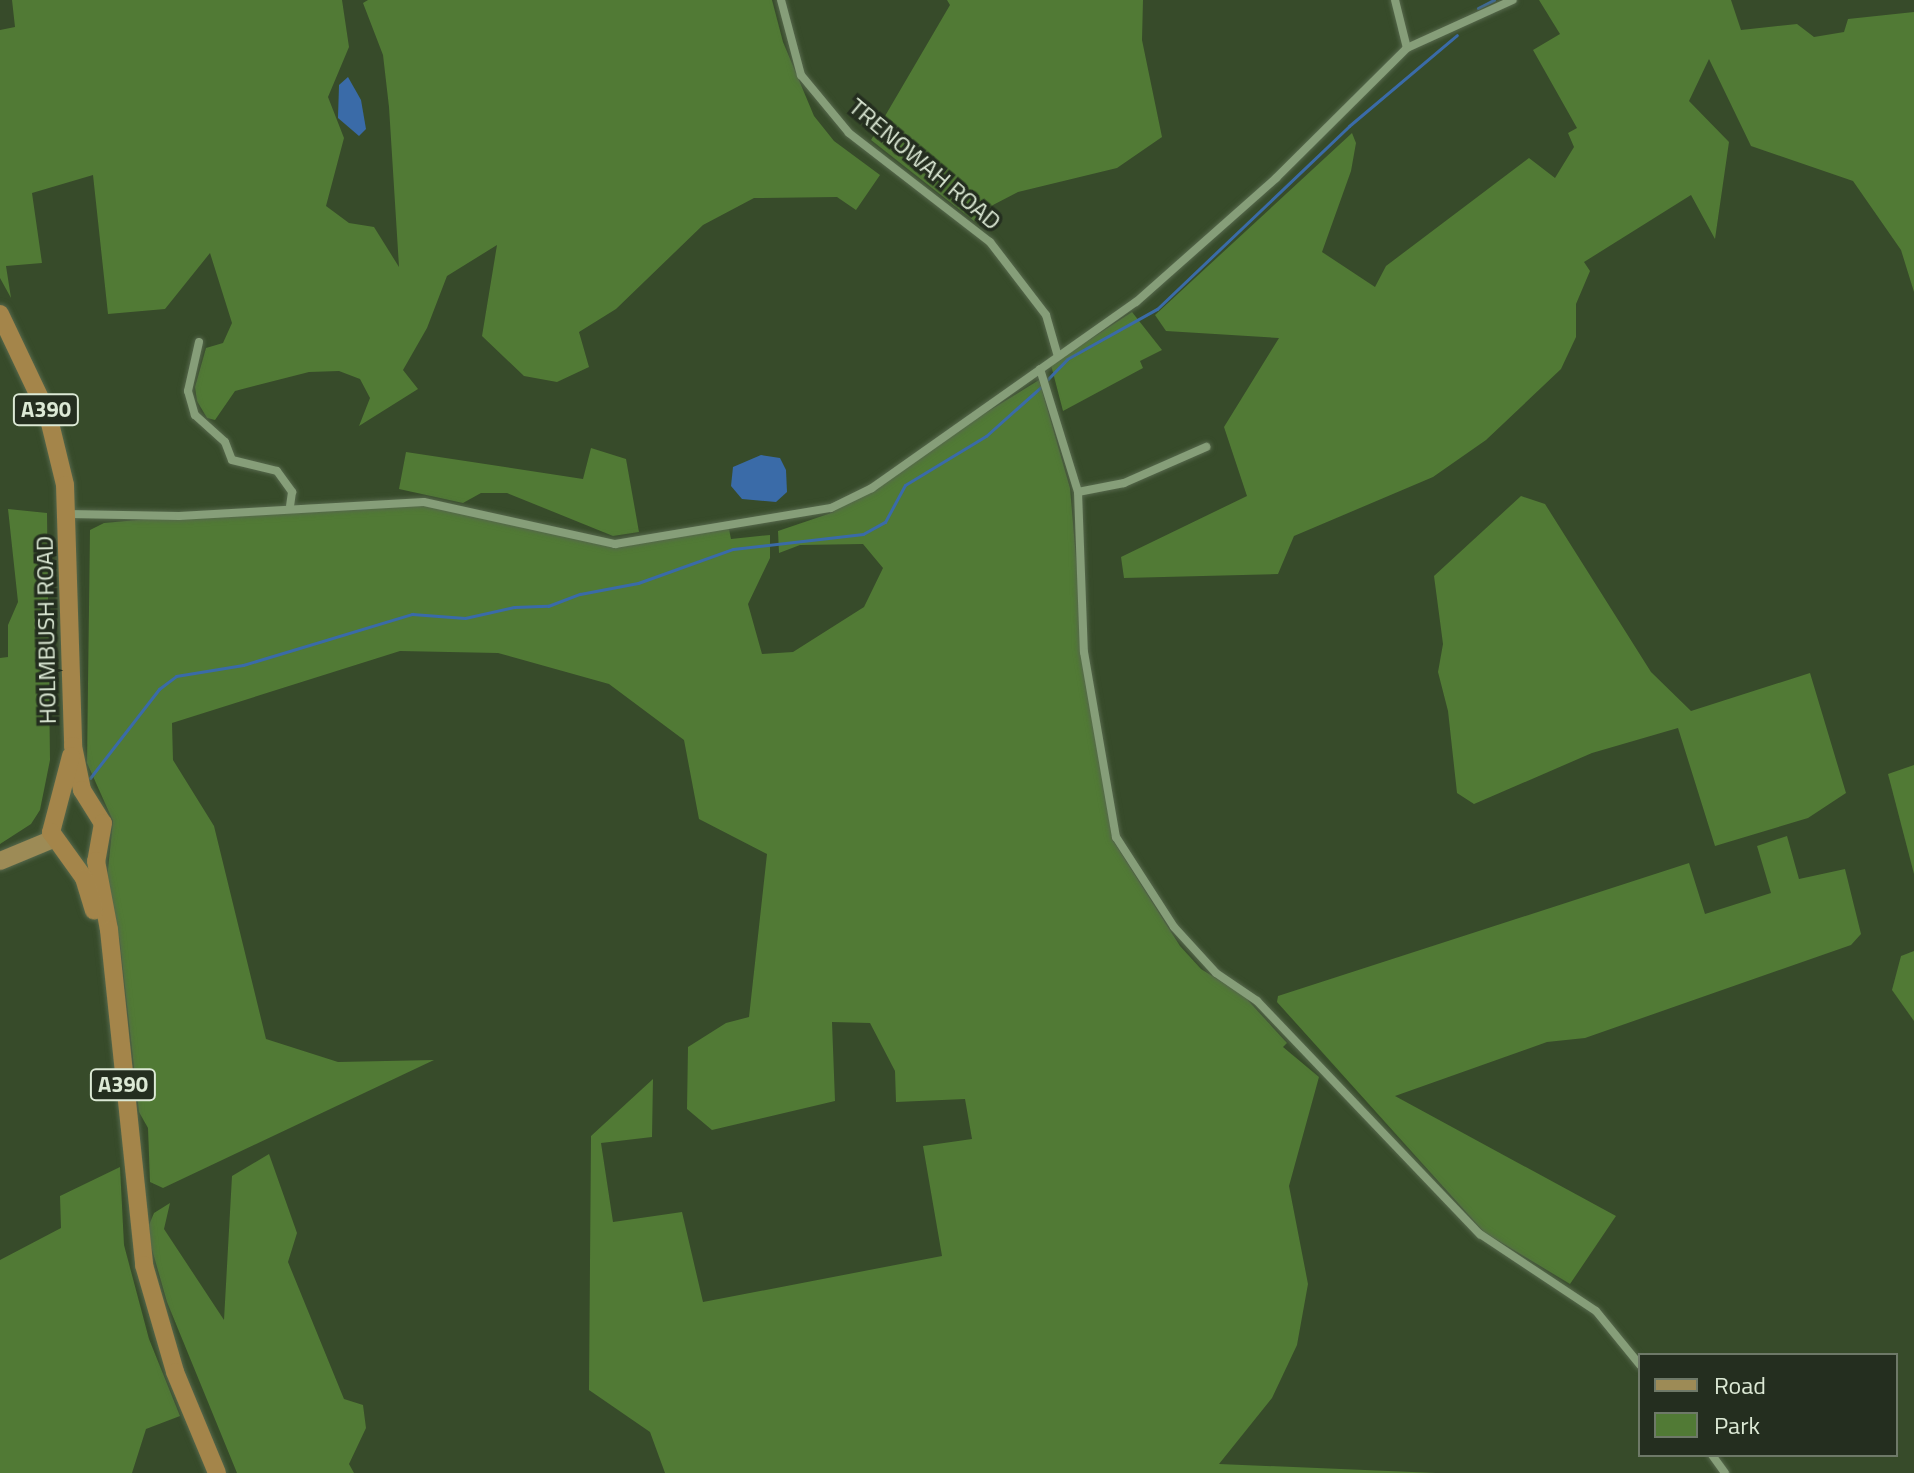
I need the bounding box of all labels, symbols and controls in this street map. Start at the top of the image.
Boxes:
street label: TRENOWAH ROAD [843,92,1007,236]
road number: A390 [12,392,80,428]
street label: HOLMBUSH ROAD [30,535,62,725]
road number: A390 [89,1067,157,1103]
legend [1638,1353,1898,1457]
text: Road [1714,1367,1766,1403]
text: Park [1714,1407,1760,1443]

